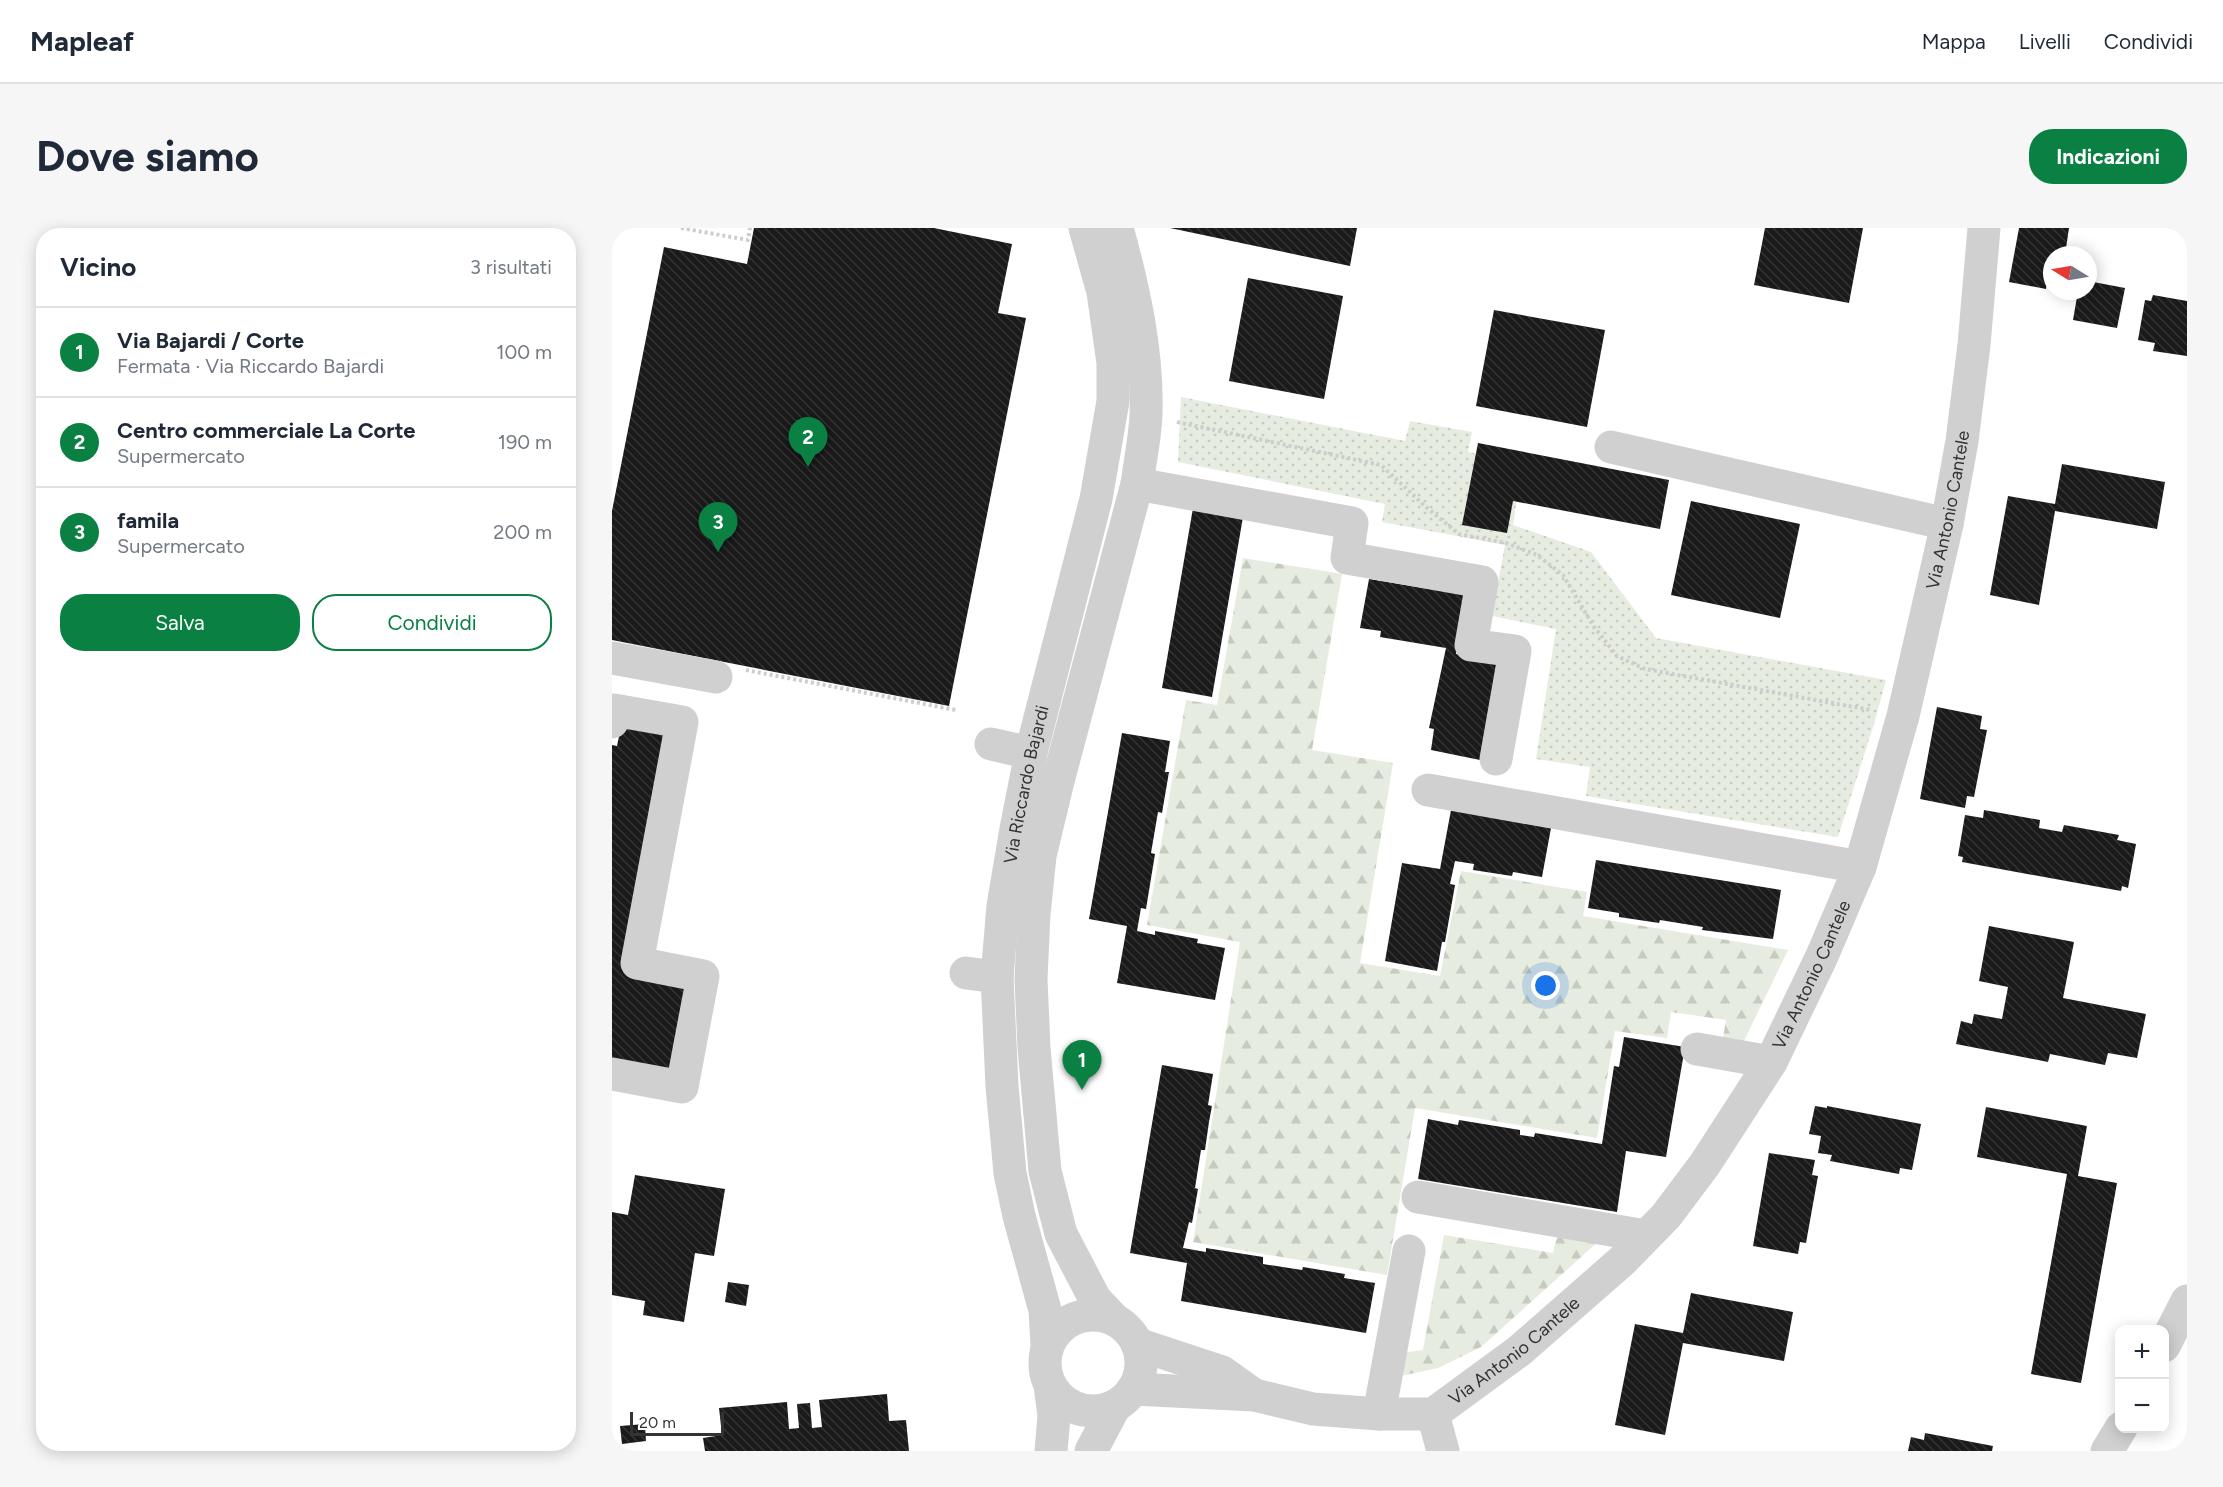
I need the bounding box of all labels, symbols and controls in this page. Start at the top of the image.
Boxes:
text: Mapleaf [30,24,134,58]
text: Mappa [1922,29,1986,54]
text: Livelli [2019,29,2071,54]
text: Condividi [2104,29,2193,54]
button: Indicazioni [2029,129,2187,184]
text: Dove siamo [36,131,259,182]
north arrow [2043,246,2097,300]
text: Vicino [60,251,136,283]
text: 3 risultati [470,255,552,279]
text: Via Bajardi / Corte [117,327,304,354]
text: 1 [75,340,84,364]
text: 100 m [496,340,552,364]
text: Fermata · Via Riccardo Bajardi [117,354,384,378]
text: Centro commerciale La Corte [117,417,416,444]
pin: 2 [788,418,828,467]
street label: Via Antonio Cantele [1921,429,1974,592]
text: 2 [74,430,85,454]
text: 190 m [498,430,552,454]
text: Supermercato [117,444,245,468]
pin: 3 [698,502,738,552]
text: famila [117,507,179,534]
text: 3 [74,520,85,544]
text: 200 m [493,520,552,544]
text: Supermercato [117,534,245,558]
button: Salva [60,594,300,651]
button: Condividi [312,594,552,651]
street label: Via Riccardo Bajardi [999,703,1054,865]
street label: Via Antonio Cantele [1768,897,1855,1053]
your location [1531,971,1560,1000]
pin: 1 [1062,1040,1102,1090]
street label: Via Antonio Cantele [1444,1292,1584,1410]
map controls [2115,1325,2169,1433]
button: + [2115,1325,2169,1379]
button: − [2115,1379,2169,1433]
scale bar [630,1409,724,1436]
text: 20 m [639,1413,676,1432]

